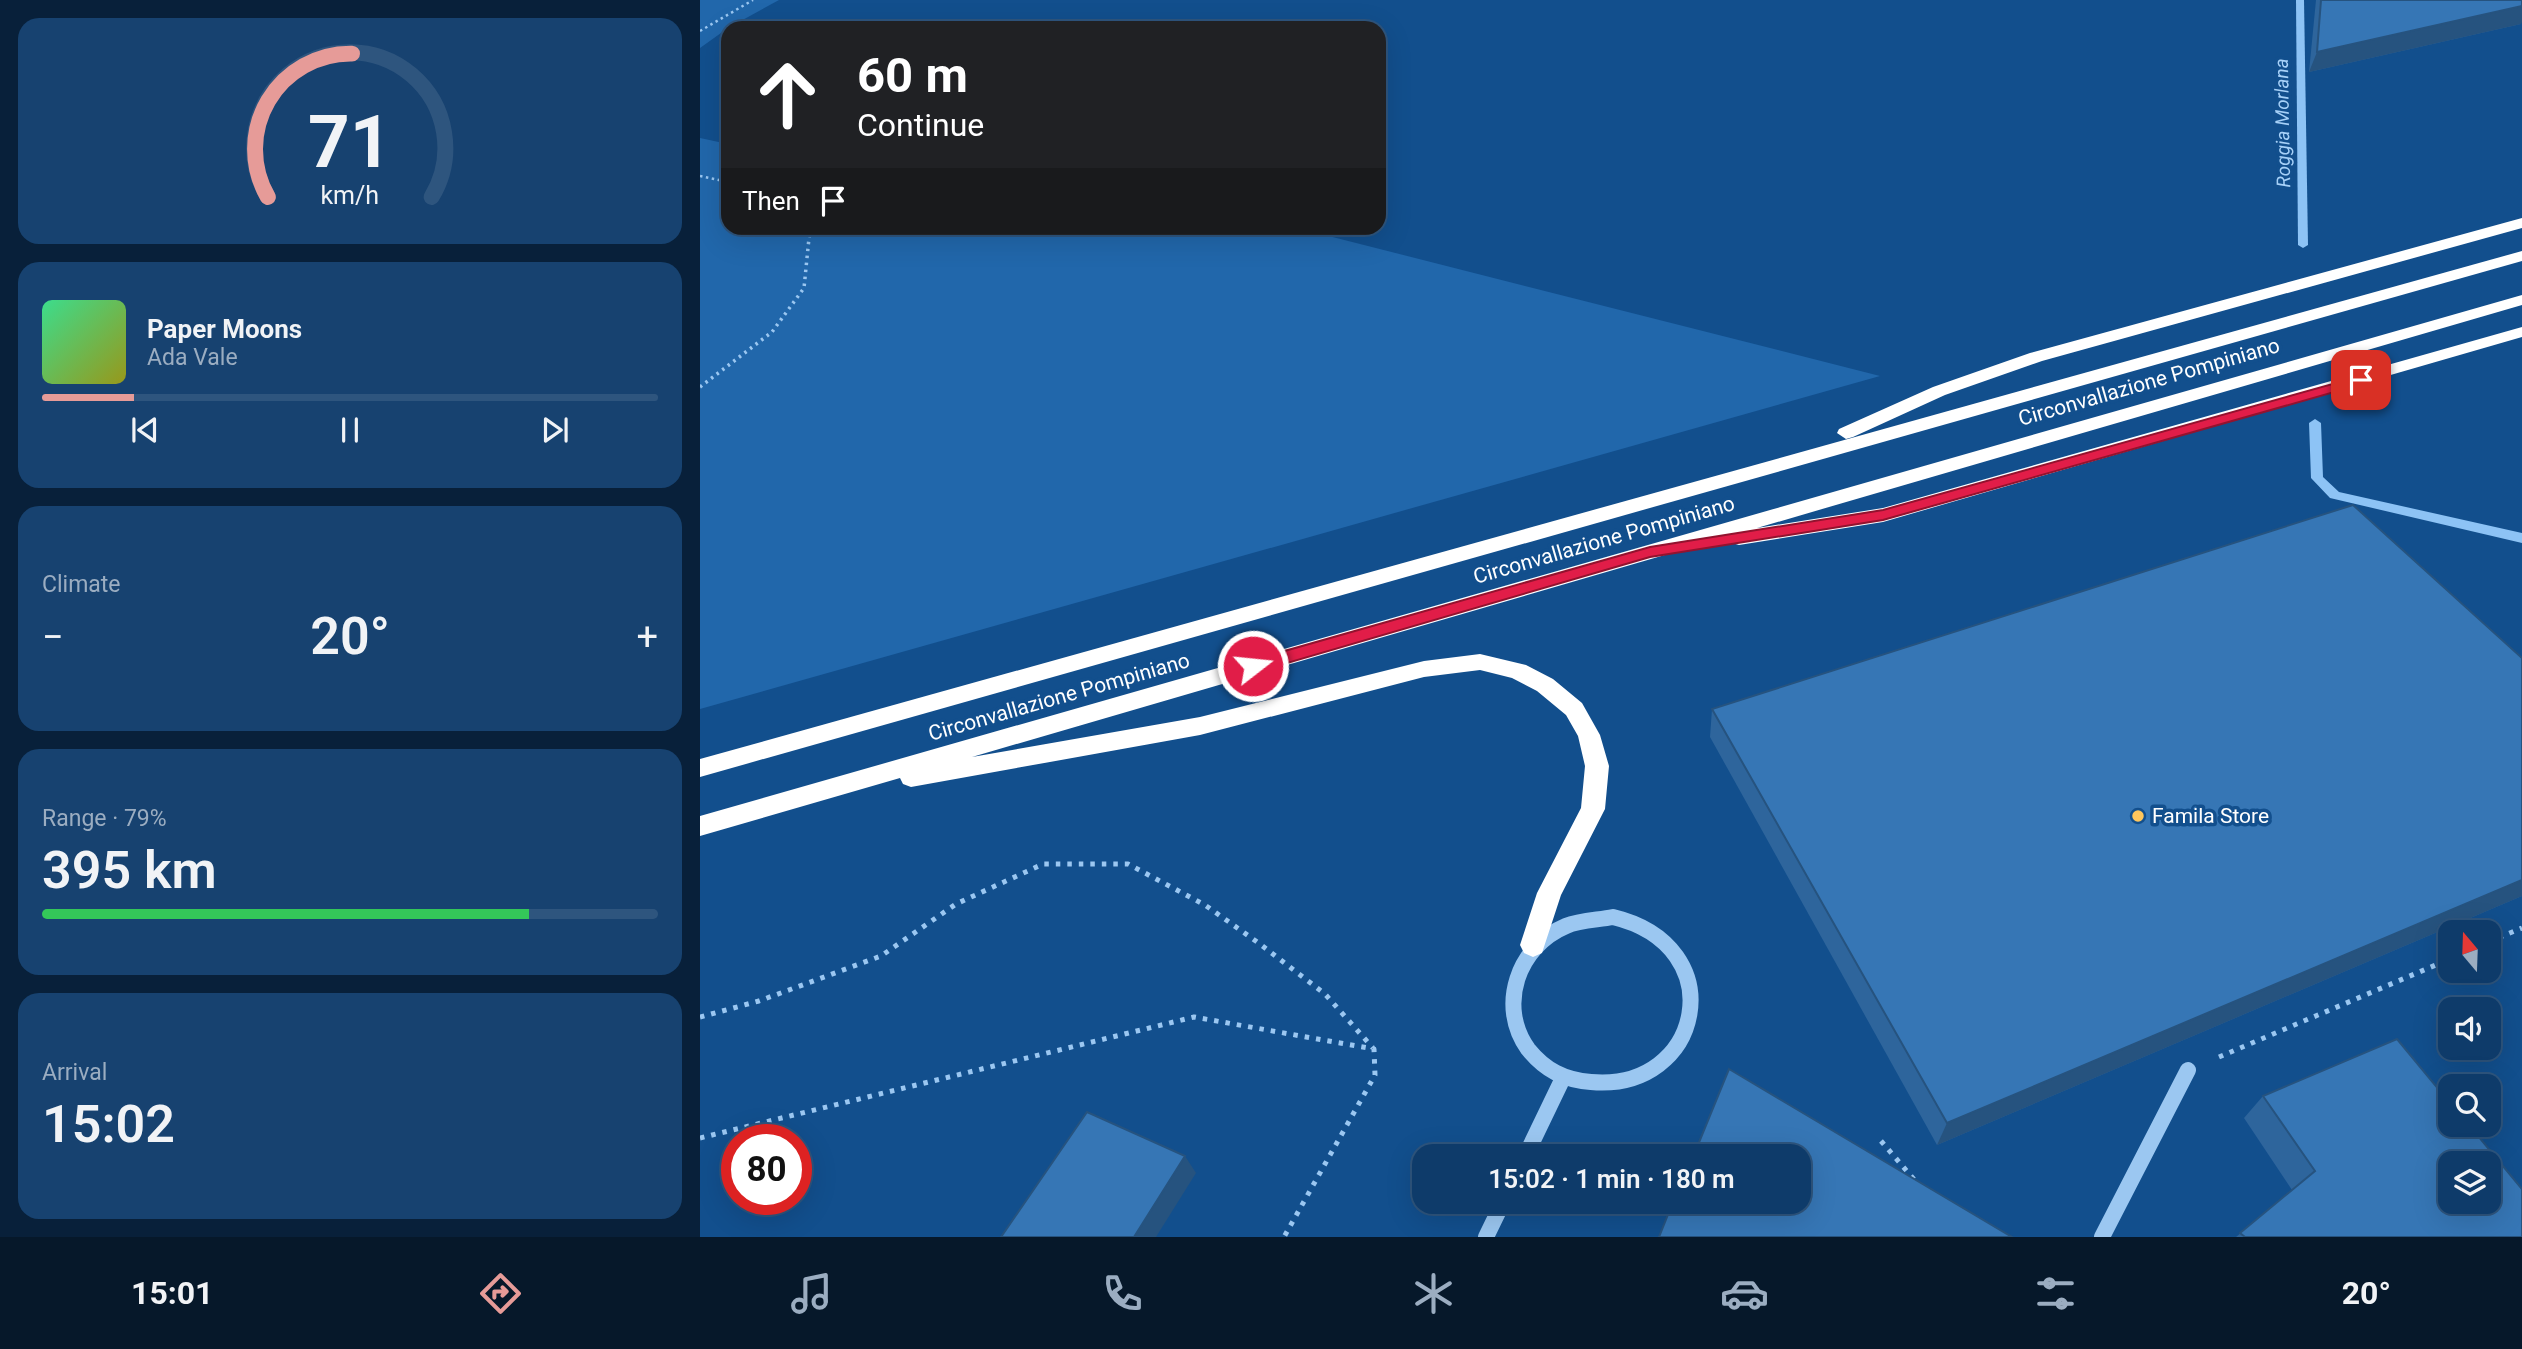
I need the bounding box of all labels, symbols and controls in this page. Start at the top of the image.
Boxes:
text: 60 m [857,47,968,104]
icon: ahead [742,49,833,140]
water label: Roggia Morlana [2270,58,2295,188]
text: 71 [308,99,392,185]
text: Continue [857,106,984,144]
text: km/h [321,181,379,210]
icon: arrive [814,182,852,220]
text: Then [742,186,800,216]
text: Paper Moons [147,314,302,344]
street label: Circonvallazione Pompiniano [2015,333,2283,431]
text: Ada Vale [147,344,238,371]
pin [2331,350,2391,410]
icon: arrive [2342,361,2380,399]
icon: previous [126,411,164,449]
icon: pause [331,411,369,449]
icon: next [536,411,574,449]
street label: Circonvallazione Pompiniano [1470,491,1738,589]
text: Climate [42,571,121,598]
text: 20° [310,606,390,667]
text: − [42,615,64,659]
text: + [636,615,658,659]
position arrow [1216,629,1290,703]
street label: Circonvallazione Pompiniano [925,648,1193,746]
place label: Famila Store [2152,804,2269,828]
text: Range · 79% [42,805,167,832]
marker: Famila Store [2130,808,2146,824]
text: 395 km [42,840,217,901]
north arrow [2438,920,2501,984]
map controls [2438,920,2501,1214]
button: sound [2438,997,2501,1060]
text: Arrival [42,1059,107,1086]
button: search [2438,1074,2501,1137]
text: 15:02 [42,1094,175,1155]
speed limit sign: 80 [721,1124,812,1215]
button: layers [2438,1151,2501,1214]
text: 15:02 · 1 min · 180 m [1488,1164,1735,1194]
icon: directions [476,1269,525,1318]
icon: music [787,1269,836,1318]
icon: phone [1098,1269,1147,1318]
icon: climate [1409,1269,1458,1318]
icon: car [1720,1269,1769,1318]
icon: filters [2031,1269,2080,1318]
text: 15:01 [131,1274,213,1312]
text: 20° [2342,1274,2391,1312]

